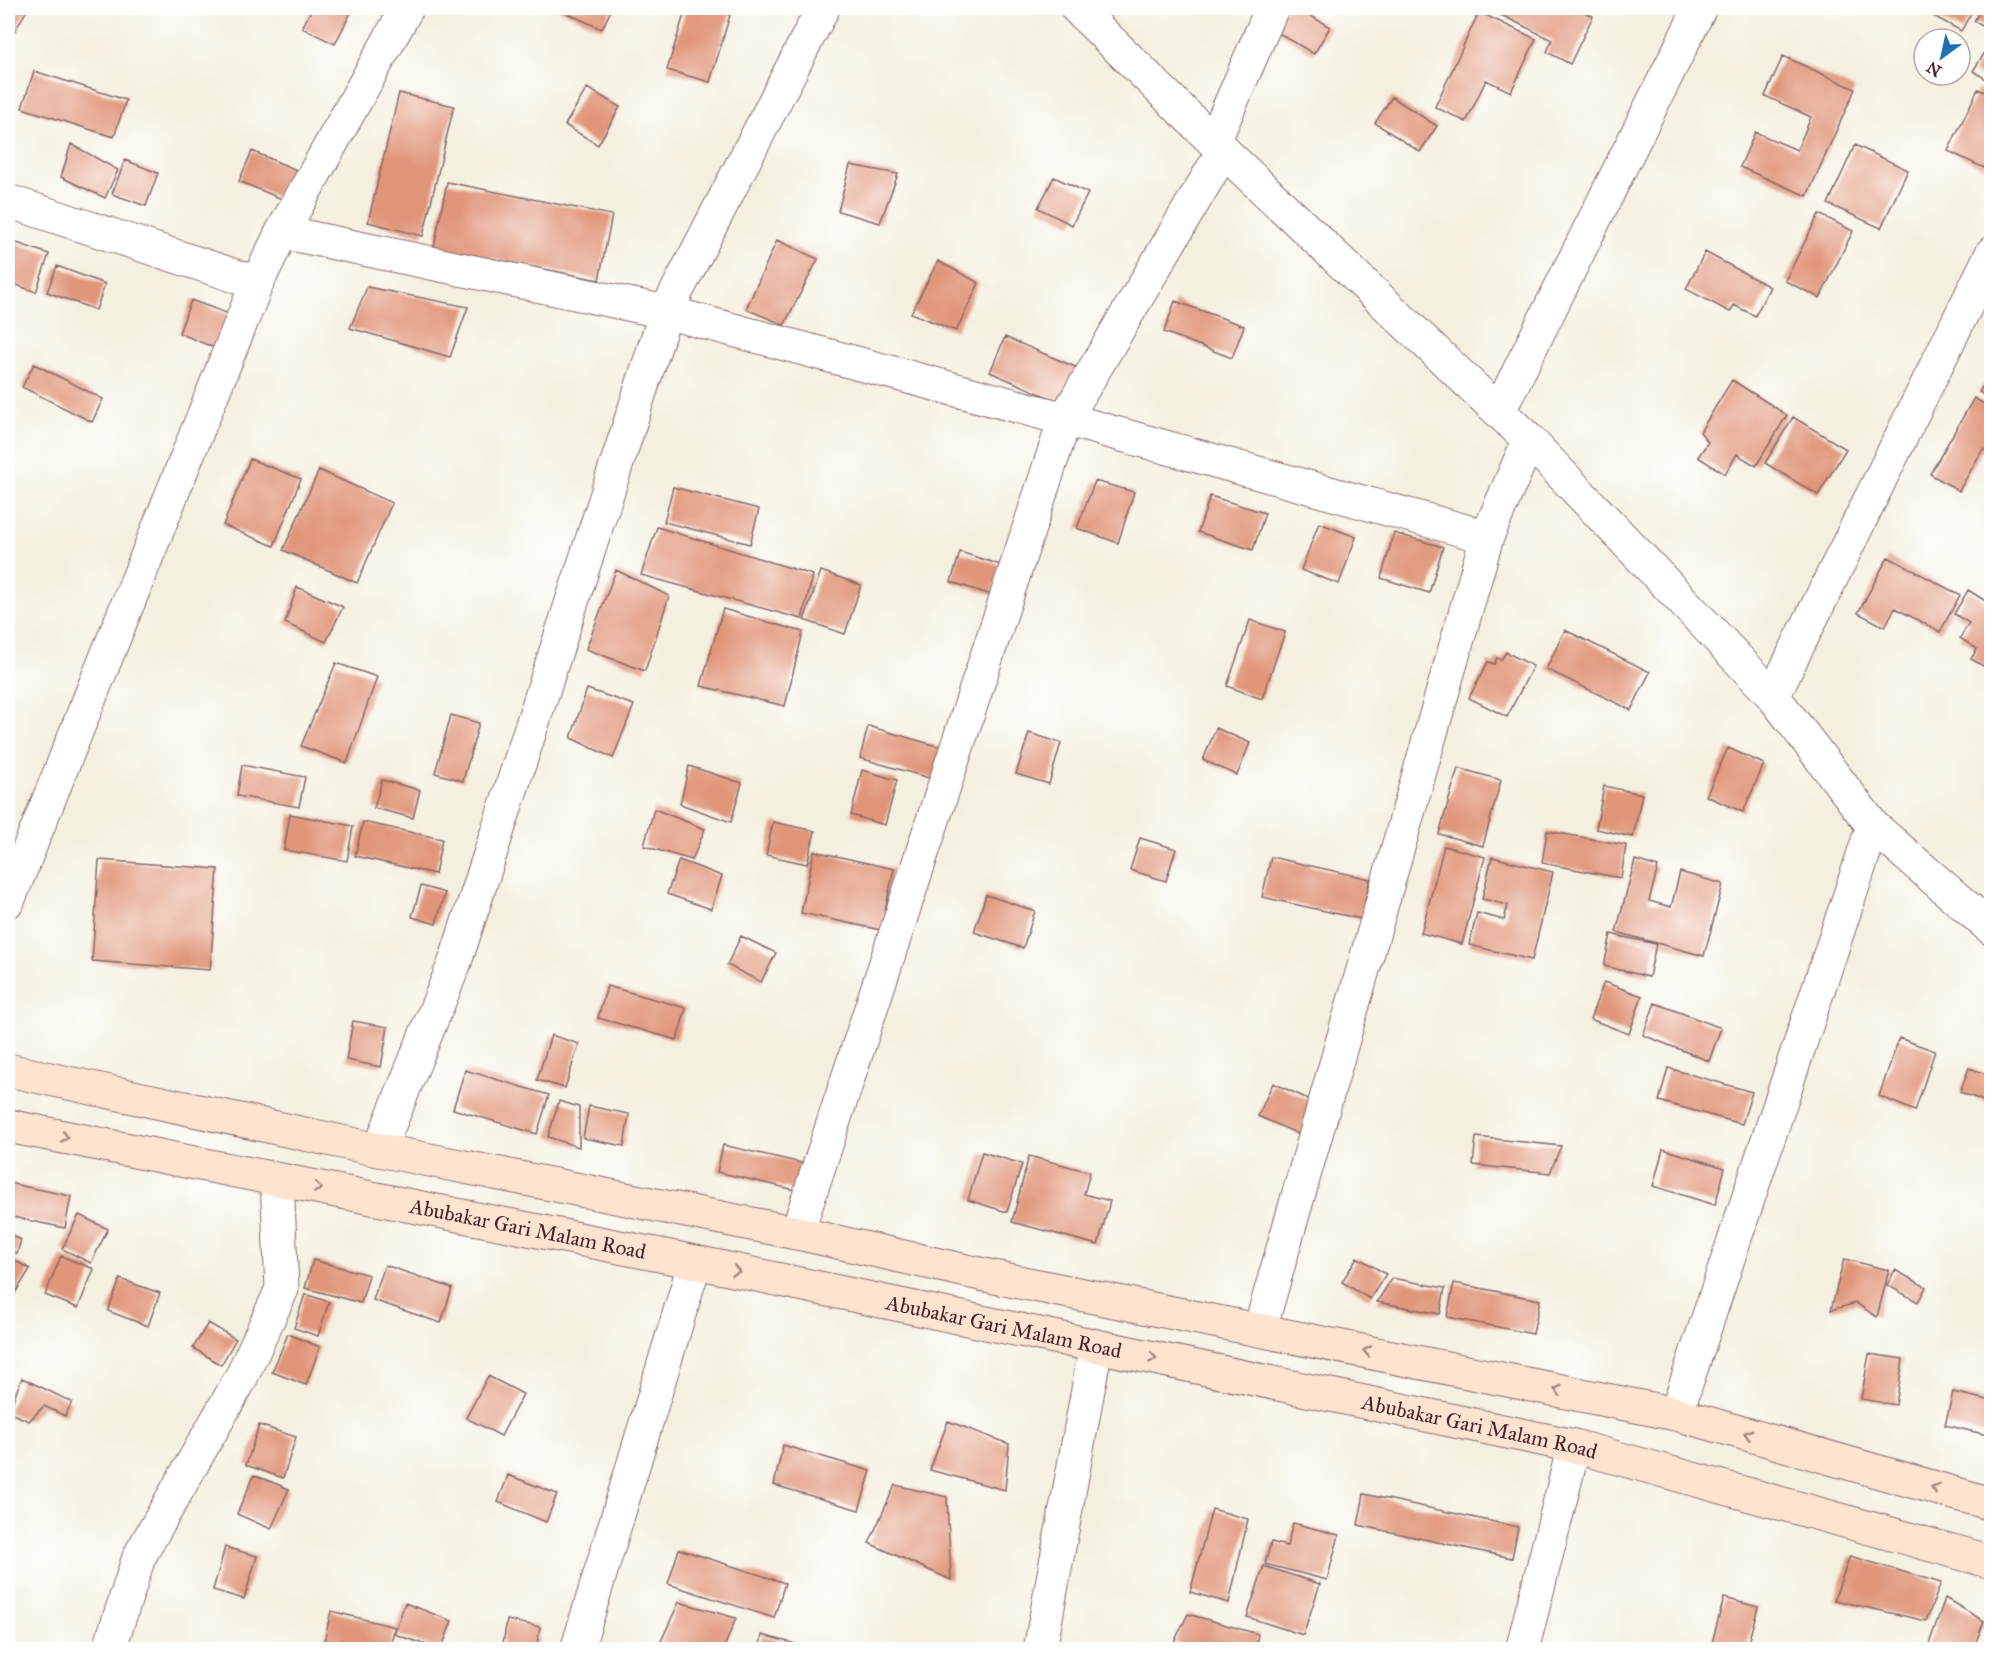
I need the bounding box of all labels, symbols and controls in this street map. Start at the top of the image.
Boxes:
north arrow [1912,27,1972,87]
text: N [1923,57,1945,81]
one-way arrow [60,1130,70,1143]
one-way arrow [312,1181,322,1194]
street label: Abubakar Gari Malam Road [407,1193,649,1265]
one-way arrow [730,1264,740,1277]
street label: Abubakar Gari Malam Road [883,1289,1125,1364]
one-way arrow [1362,1345,1372,1358]
one-way arrow [1147,1350,1157,1363]
one-way arrow [1553,1384,1563,1397]
street label: Abubakar Gari Malam Road [1359,1389,1601,1465]
one-way arrow [1743,1429,1754,1441]
one-way arrow [1930,1482,1940,1495]

